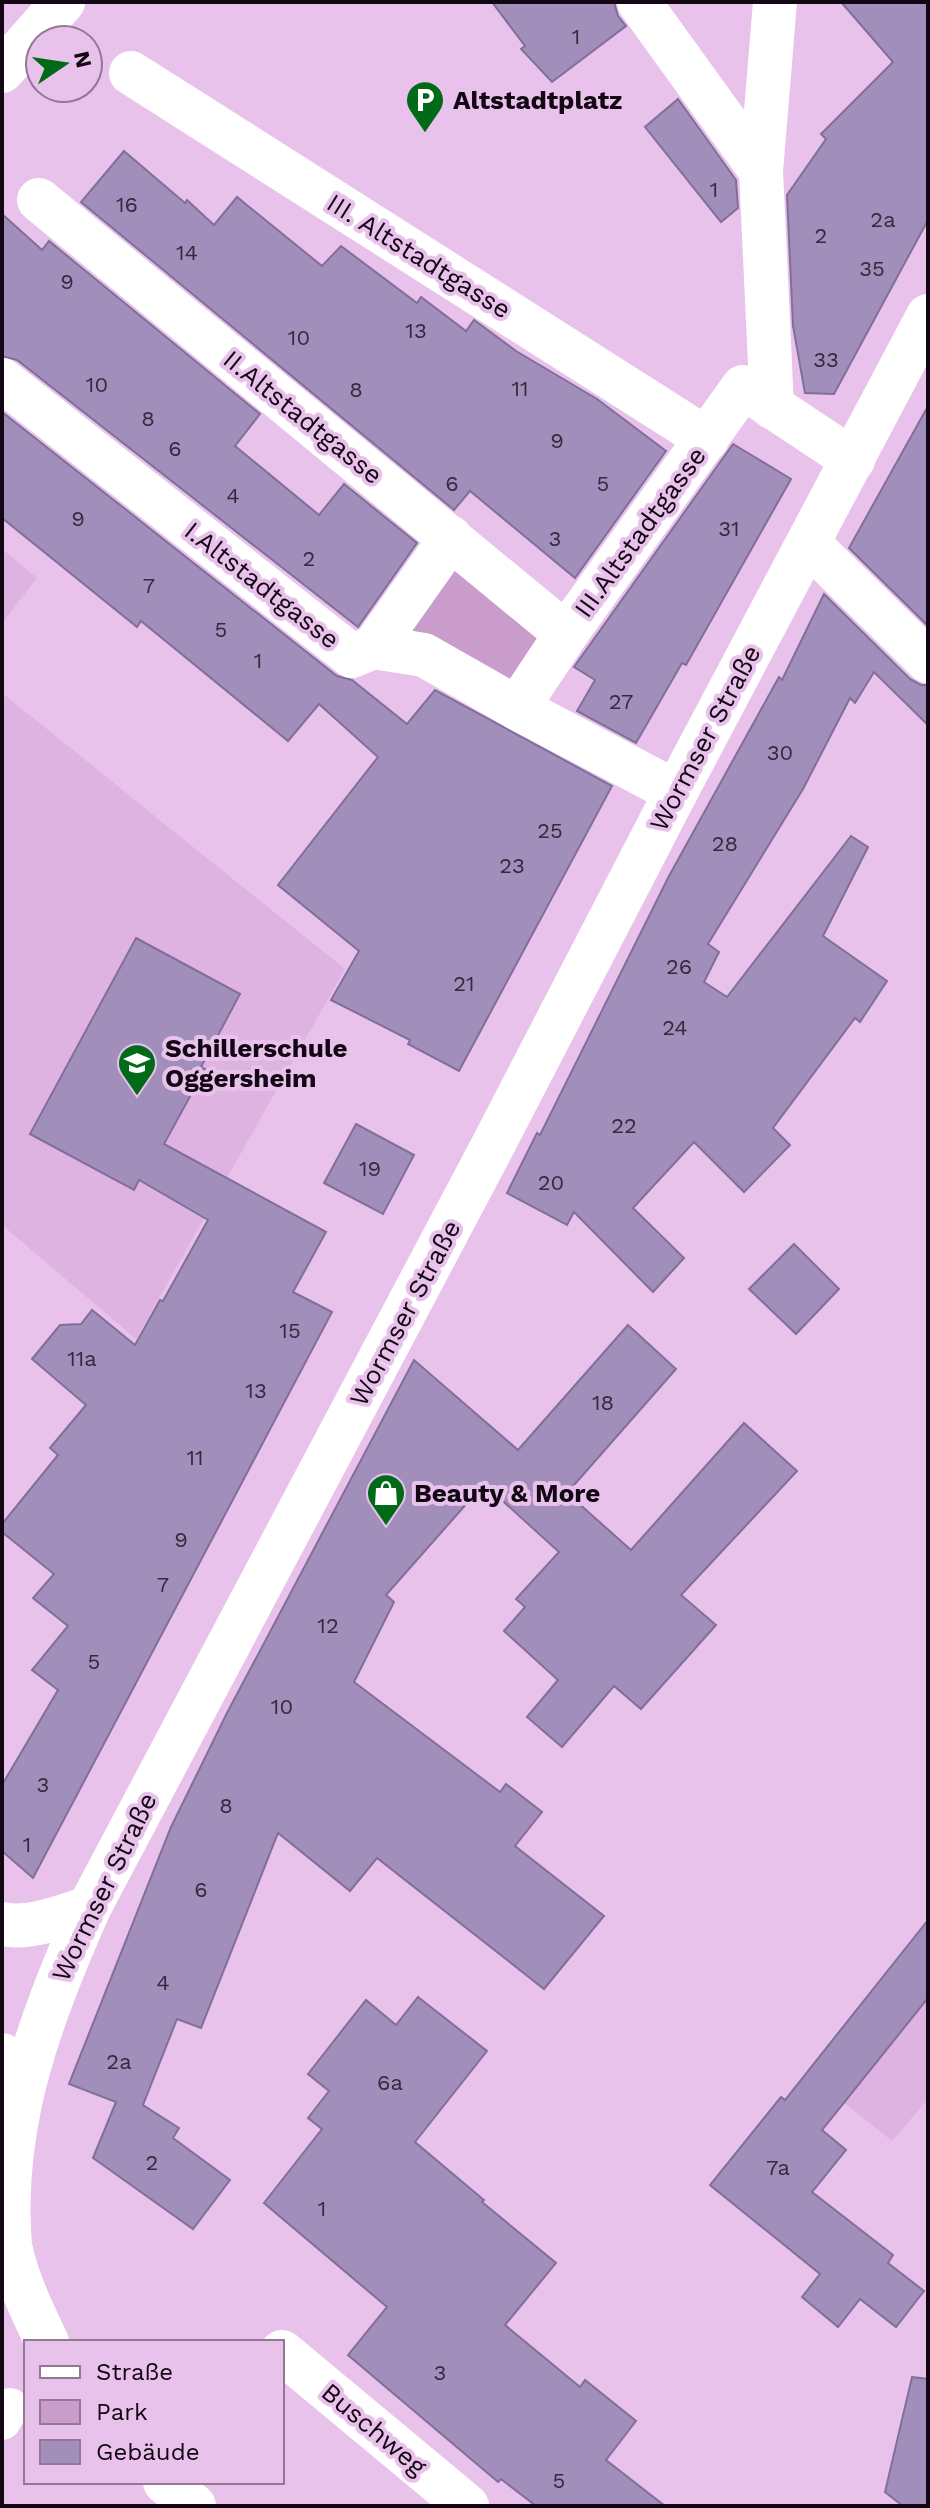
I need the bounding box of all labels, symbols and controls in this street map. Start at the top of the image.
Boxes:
north arrow [24,24,104,104]
house number: 1 [572,24,580,49]
text: N [69,49,97,70]
parking icon: Altstadtplatz [404,79,446,134]
place label: Altstadtplatz [453,85,622,115]
house number: 1 [710,177,718,202]
street label: III. Altstadtgasse [322,187,516,325]
house number: 16 [116,192,138,217]
house number: 2a [870,207,896,232]
house number: 2 [815,223,827,248]
house number: 14 [176,240,198,265]
house number: 35 [859,256,885,281]
house number: 9 [60,269,74,294]
house number: 13 [405,318,427,343]
house number: 10 [288,325,310,350]
street label: II.Altstadtgasse [218,344,388,490]
house number: 33 [813,347,839,372]
house number: 10 [86,372,108,397]
house number: 11 [511,376,529,401]
house number: 8 [349,377,363,402]
house number: 8 [141,406,155,431]
house number: 9 [550,428,564,453]
house number: 6 [168,436,182,461]
street label: III.Altstadtgasse [568,441,712,623]
house number: 6 [445,471,459,496]
house number: 5 [597,471,609,496]
house number: 4 [226,483,240,508]
house number: 9 [71,506,85,531]
street label: I.Altstadtgasse [179,515,345,655]
house number: 31 [718,516,740,541]
house number: 3 [549,526,561,551]
house number: 2 [303,546,315,571]
house number: 7 [143,573,155,598]
house number: 5 [215,617,227,642]
street label: Wormser Straße [643,640,767,836]
house number: 1 [254,648,262,673]
house number: 27 [609,689,633,714]
house number: 30 [767,740,793,765]
house number: 25 [537,818,563,843]
house number: 28 [712,831,738,856]
house number: 23 [499,853,525,878]
house number: 26 [666,954,692,979]
house number: 21 [453,971,475,996]
house number: 24 [662,1015,688,1040]
place label: Schillerschule Oggersheim [165,1033,348,1093]
school or university icon: Schillerschule Oggersheim [116,1042,158,1097]
house number: 22 [611,1113,637,1138]
house number: 19 [359,1156,381,1181]
house number: 20 [538,1170,564,1195]
street label: Wormser Straße [343,1215,467,1411]
house number: 15 [279,1318,301,1343]
house number: 11a [67,1346,97,1371]
house number: 13 [245,1378,267,1403]
house number: 18 [592,1390,614,1415]
house number: 11 [186,1445,204,1470]
shop icon: Beauty & More [365,1472,407,1527]
place label: Beauty & More [414,1478,600,1508]
house number: 9 [174,1527,188,1552]
house number: 7 [157,1572,169,1597]
house number: 12 [317,1613,339,1638]
house number: 5 [88,1649,100,1674]
house number: 10 [271,1694,293,1719]
house number: 3 [37,1772,49,1797]
street label: Wormser Straße [45,1788,163,1986]
house number: 8 [219,1793,233,1818]
house number: 1 [23,1832,31,1857]
house number: 6 [194,1877,208,1902]
house number: 4 [156,1970,170,1995]
house number: 2a [106,2049,132,2074]
house number: 6a [377,2070,403,2095]
house number: 2 [146,2150,158,2175]
house number: 7a [766,2155,790,2180]
house number: 1 [318,2196,326,2221]
legend [24,2340,284,2484]
text: Straße [96,2358,173,2386]
house number: 3 [434,2360,446,2385]
street label: Buschweg [316,2377,433,2482]
text: Park [96,2398,148,2426]
text: Gebäude [96,2438,200,2466]
house number: 5 [553,2468,565,2493]

